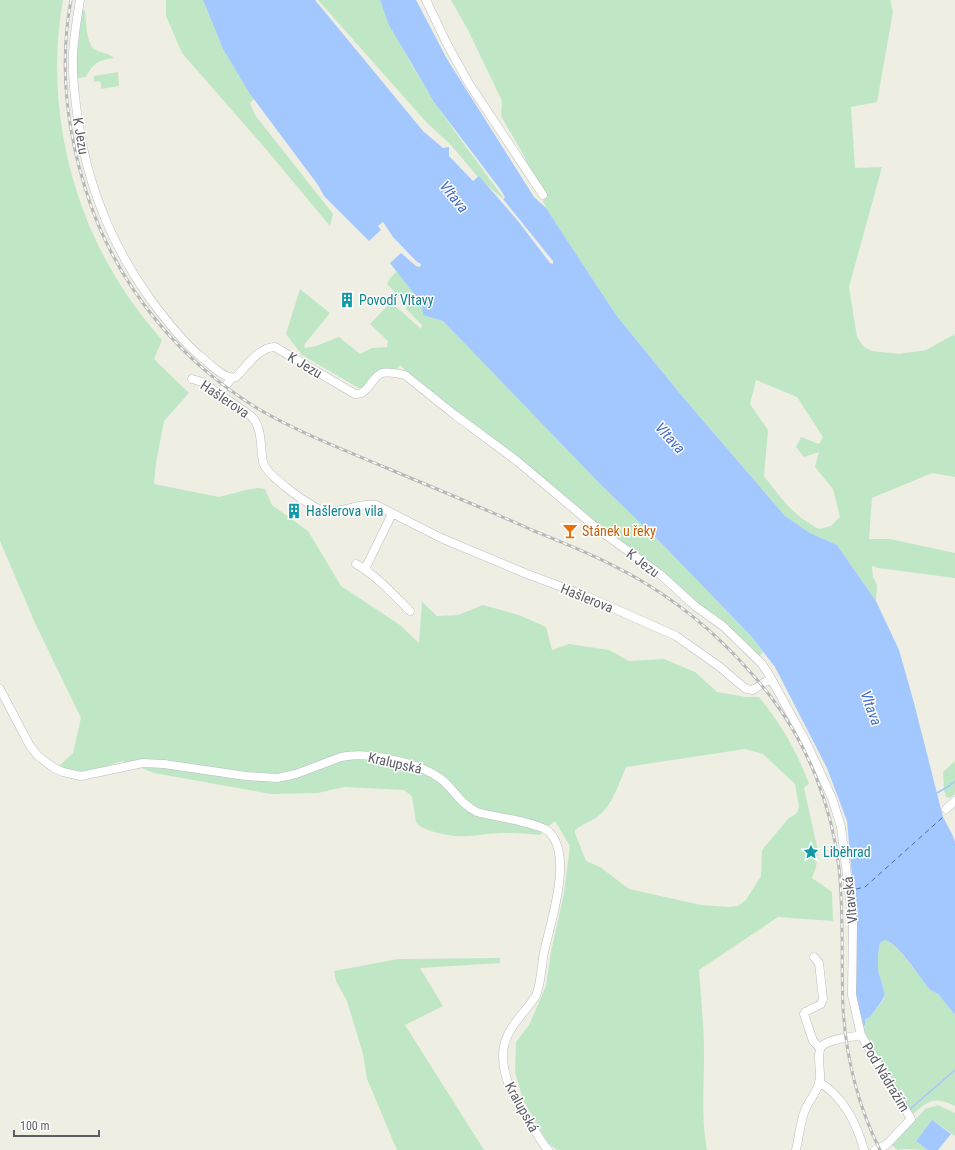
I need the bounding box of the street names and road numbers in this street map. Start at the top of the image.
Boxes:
street label: K Jezu [70,116,92,156]
street label: K Jezu [285,349,325,381]
street label: Hašlerova [198,377,252,421]
street label: K Jezu [623,545,663,581]
street label: Hašlerova [558,580,616,616]
street label: Kralupská [367,749,423,777]
street label: Vltavská [840,876,860,924]
street label: Pod Nádražím [859,1040,913,1114]
street label: Kralupská [502,1079,542,1135]

